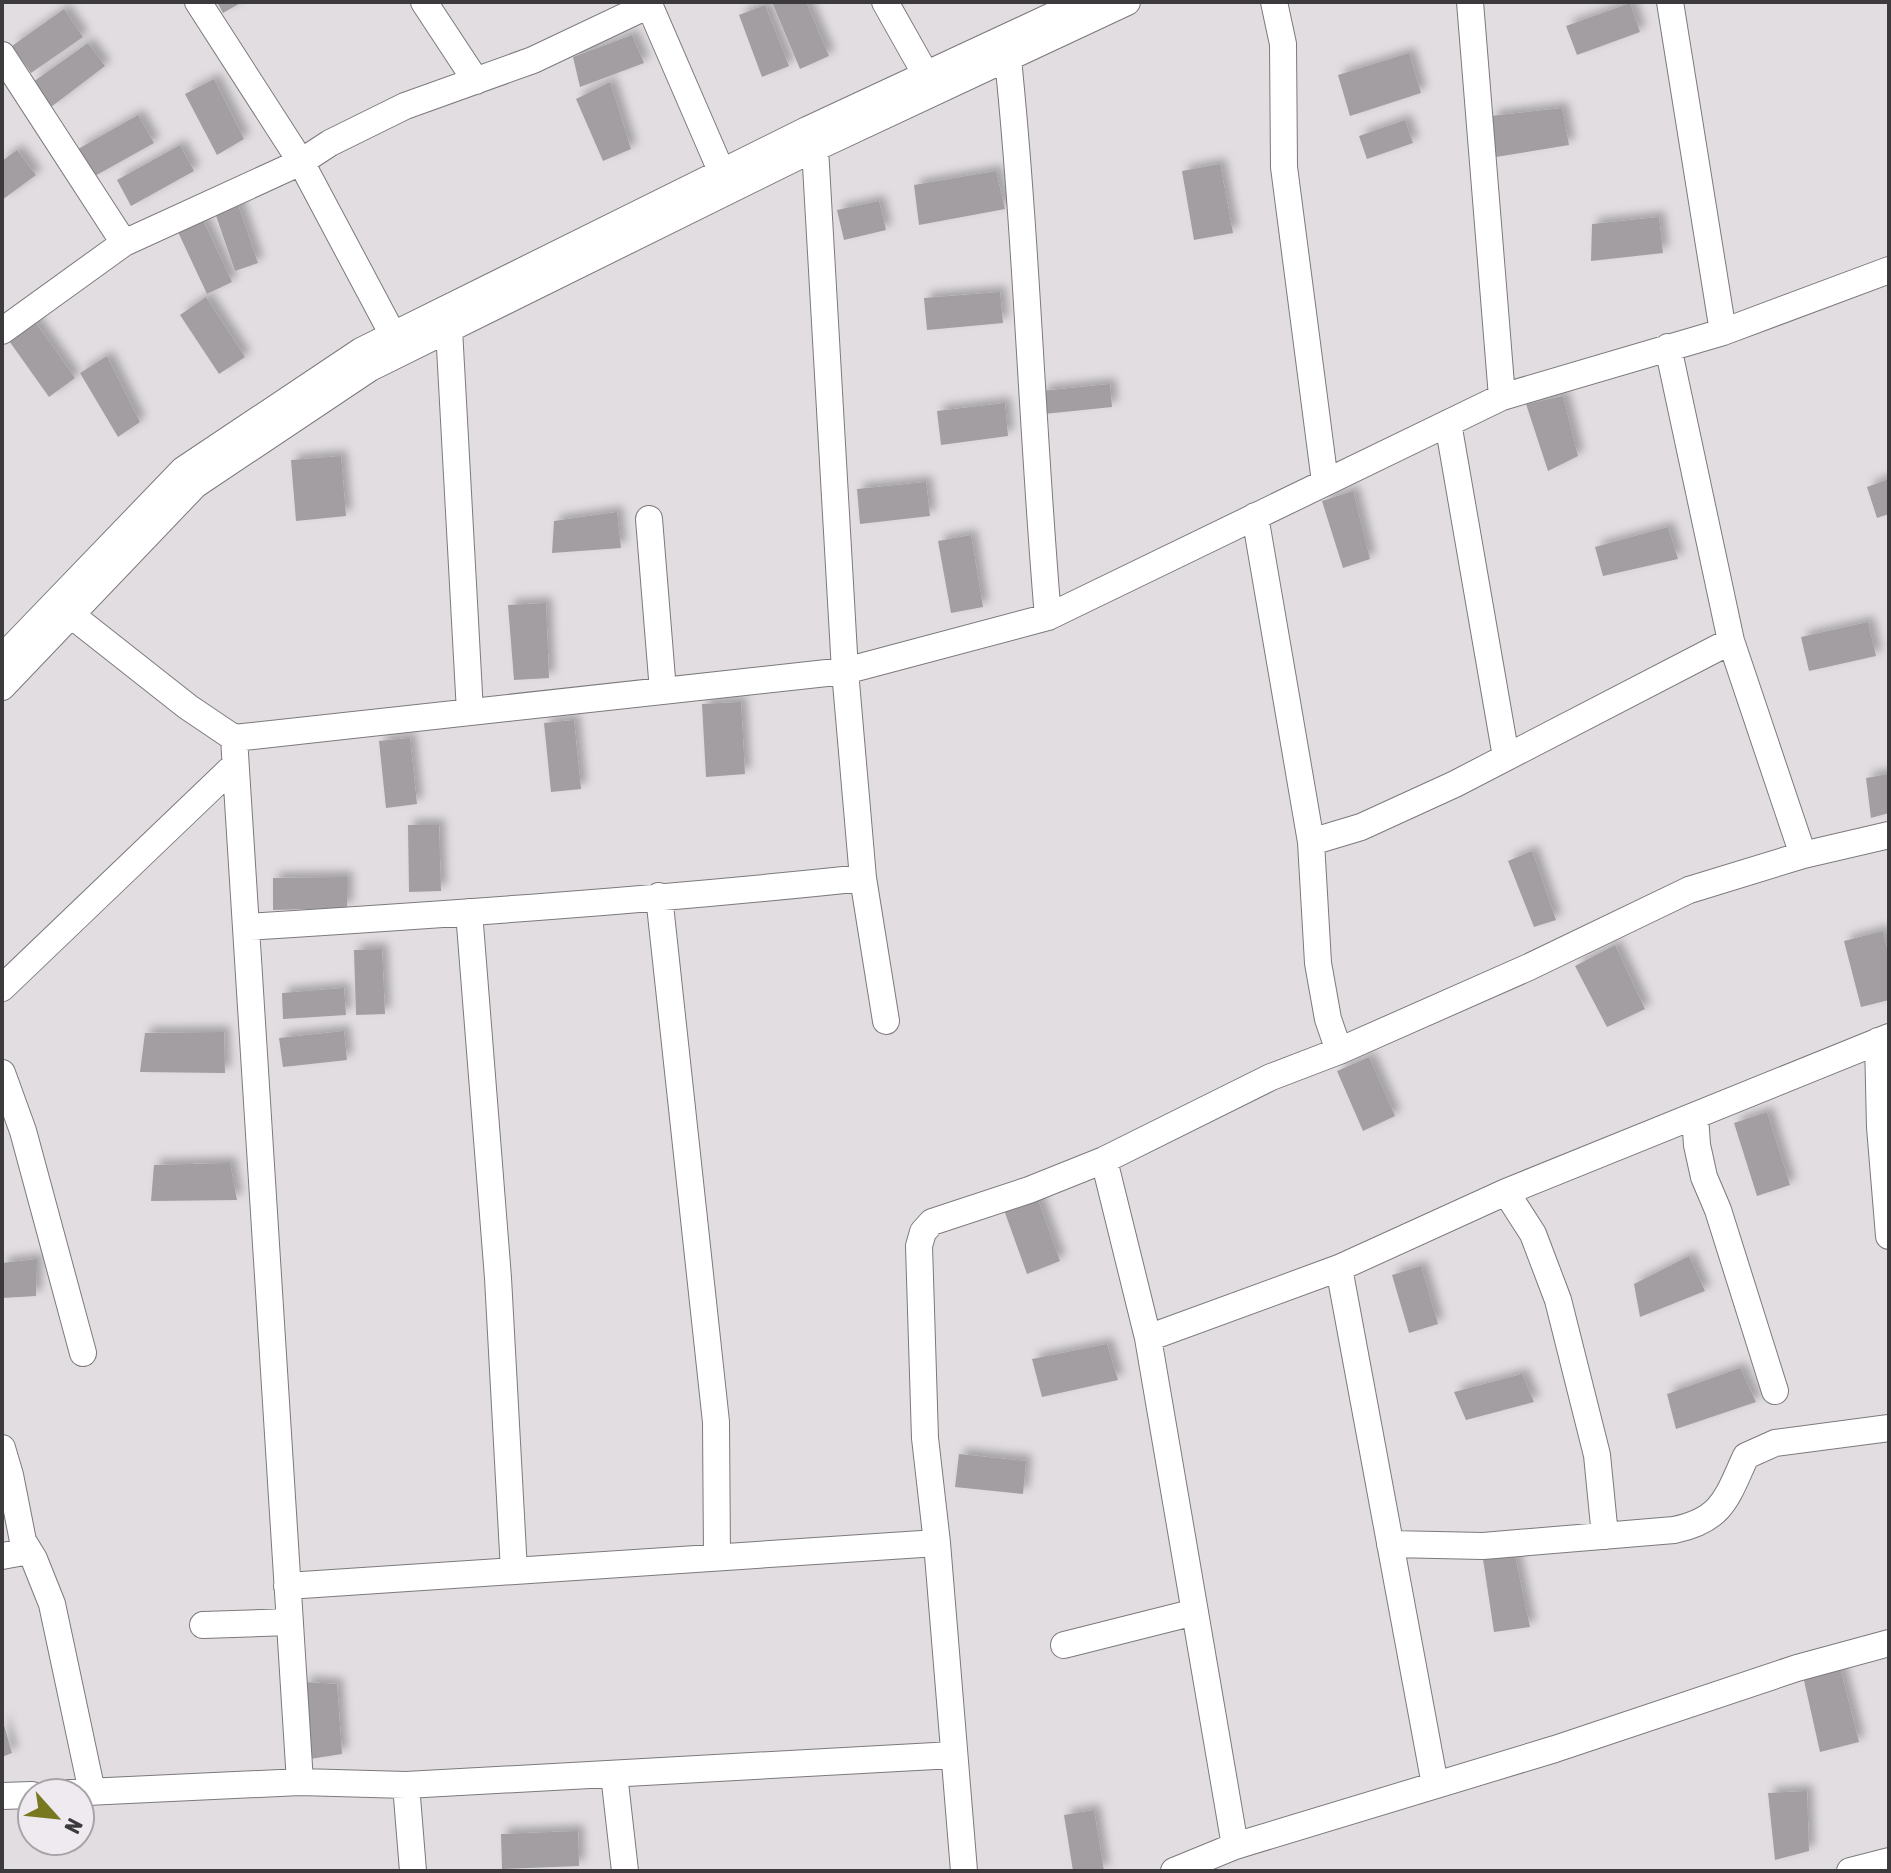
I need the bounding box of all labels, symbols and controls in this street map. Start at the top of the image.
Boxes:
north arrow [16,1777,96,1857]
text: N [59,1814,88,1838]

